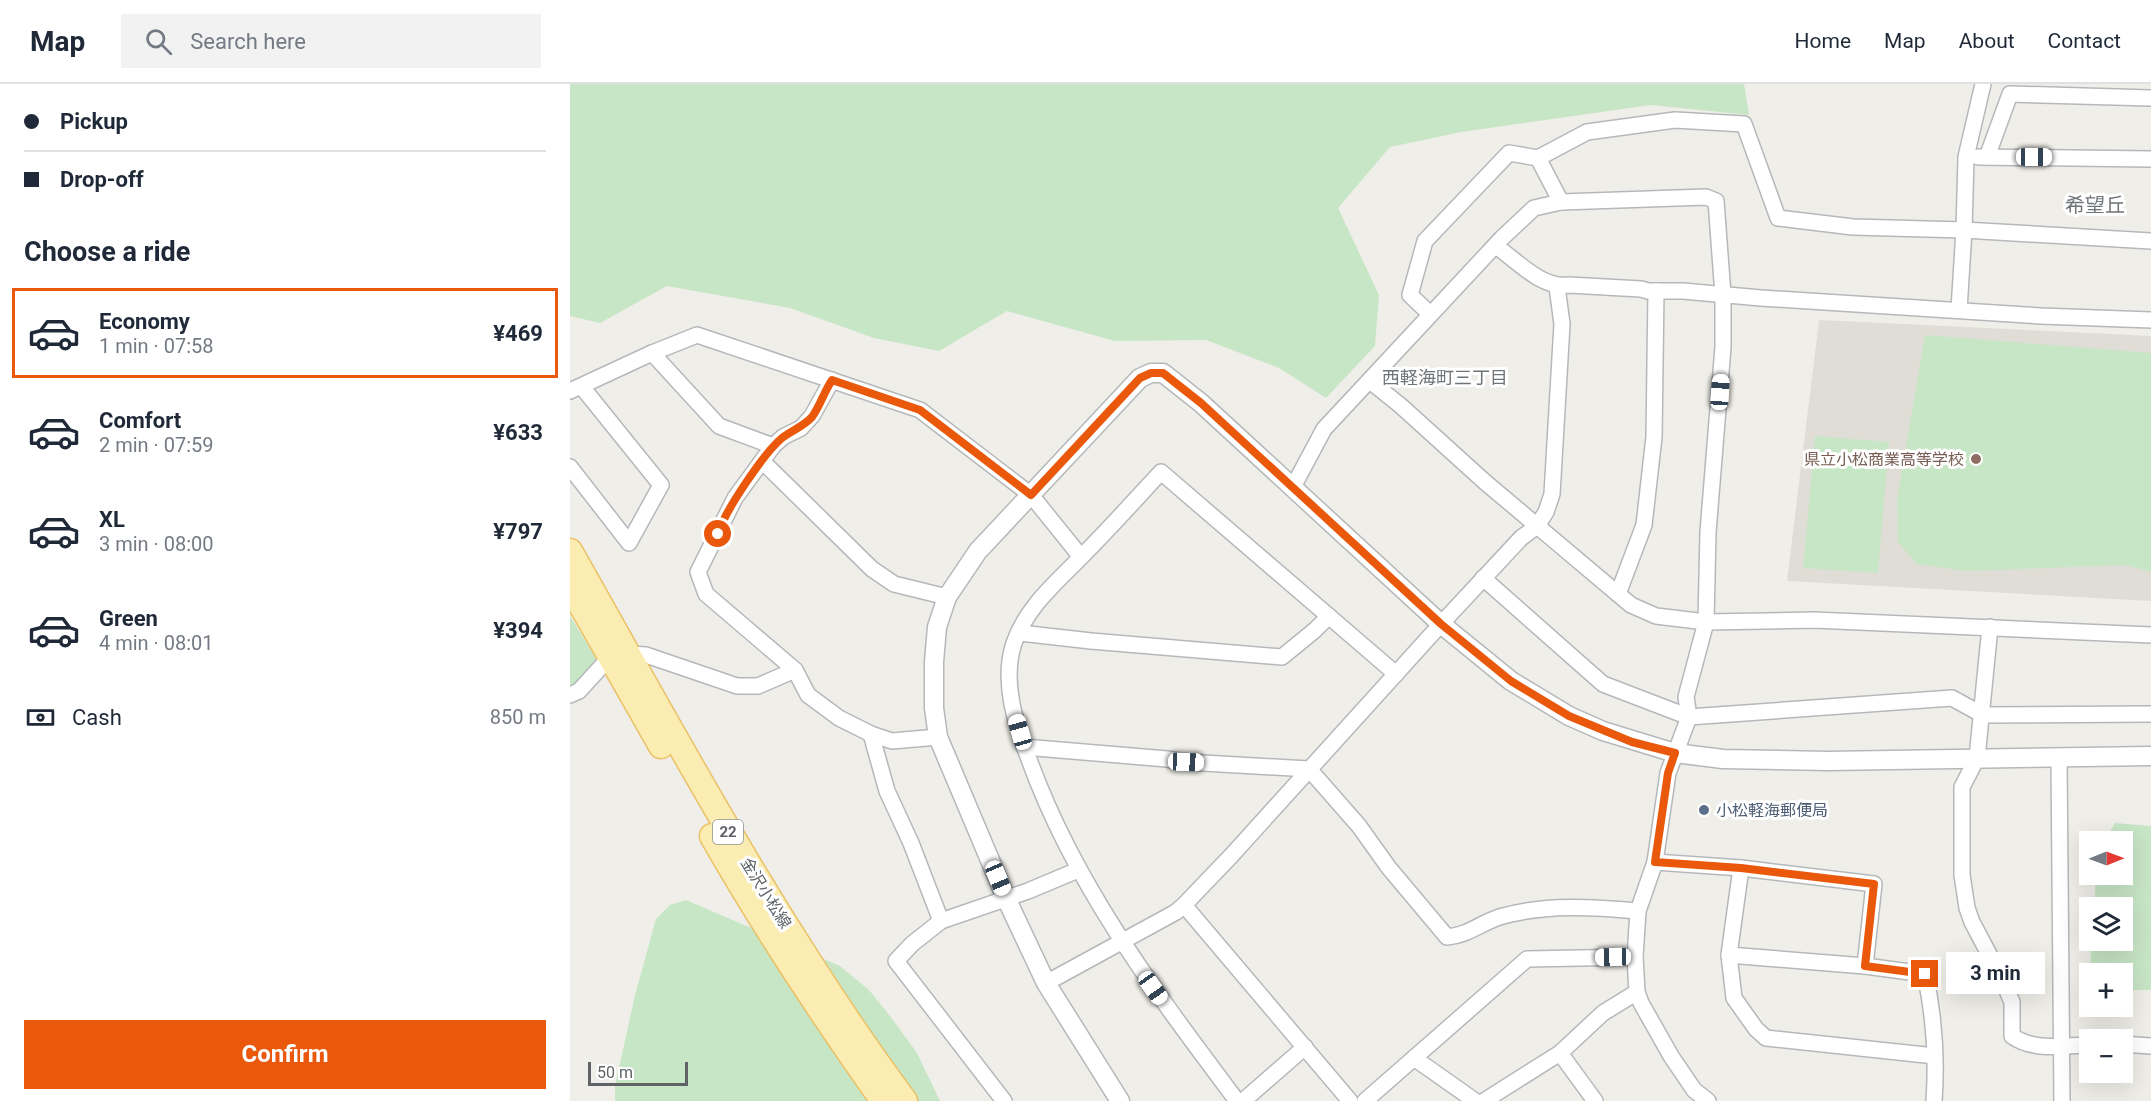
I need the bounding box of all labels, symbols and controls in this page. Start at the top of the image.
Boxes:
search box [121,14,541,68]
text: Map [30,25,85,58]
icon: search [142,25,175,58]
text: Search here [190,29,306,54]
text: Home [1795,29,1851,53]
text: Map [1884,29,1926,53]
text: About [1959,29,2015,53]
text: Contact [2048,29,2121,53]
text: Pickup [60,109,128,134]
car [2016,148,2052,166]
text: Drop-off [60,167,144,192]
district label: 希望丘 [2065,193,2125,217]
text: Choose a ride [24,236,190,268]
icon: car [27,306,81,360]
text: Economy [99,309,190,334]
text: ¥469 [493,321,543,346]
text: 1 min · 07:58 [99,334,214,358]
district label: 西軽海町三丁目 [1382,367,1508,388]
car [1710,373,1730,411]
icon: car [27,405,81,459]
text: Comfort [99,408,181,433]
text: ¥633 [493,420,543,445]
text: 2 min · 07:59 [99,433,214,457]
place label: 県立小松商業高等学校 [1804,450,1964,469]
marker: 県立小松商業高等学校 [1969,452,1983,466]
icon: car [27,504,81,558]
text: XL [99,507,125,532]
text: ¥797 [493,519,543,544]
route start [704,520,731,547]
text: 3 min · 08:00 [99,532,214,556]
icon: car [27,603,81,657]
text: Green [99,606,158,631]
text: ¥394 [493,618,543,643]
text: 4 min · 08:01 [99,631,214,655]
icon: cash [24,701,57,734]
text: Cash [72,705,122,730]
text: 850 m [490,705,546,729]
car [1006,712,1034,752]
car [1168,752,1204,772]
place label: 小松軽海郵便局 [1716,801,1828,820]
marker: 小松軽海郵便局 [1697,803,1711,817]
road number: 22 [713,820,743,844]
north arrow [2079,831,2133,885]
map controls [2079,831,2133,1083]
street label: 金沢小松線 [737,854,795,932]
car [983,858,1013,898]
button: layers [2079,897,2133,951]
car [1595,948,1631,966]
callout: 3 min [1946,953,2045,995]
route end [1911,960,1938,987]
text: 3 min [1970,961,2021,985]
button: + [2079,963,2133,1017]
car [1135,968,1171,1008]
button: Confirm [24,1020,546,1089]
button: − [2079,1029,2133,1083]
scale bar [588,1059,688,1086]
text: 50 m [597,1063,633,1082]

